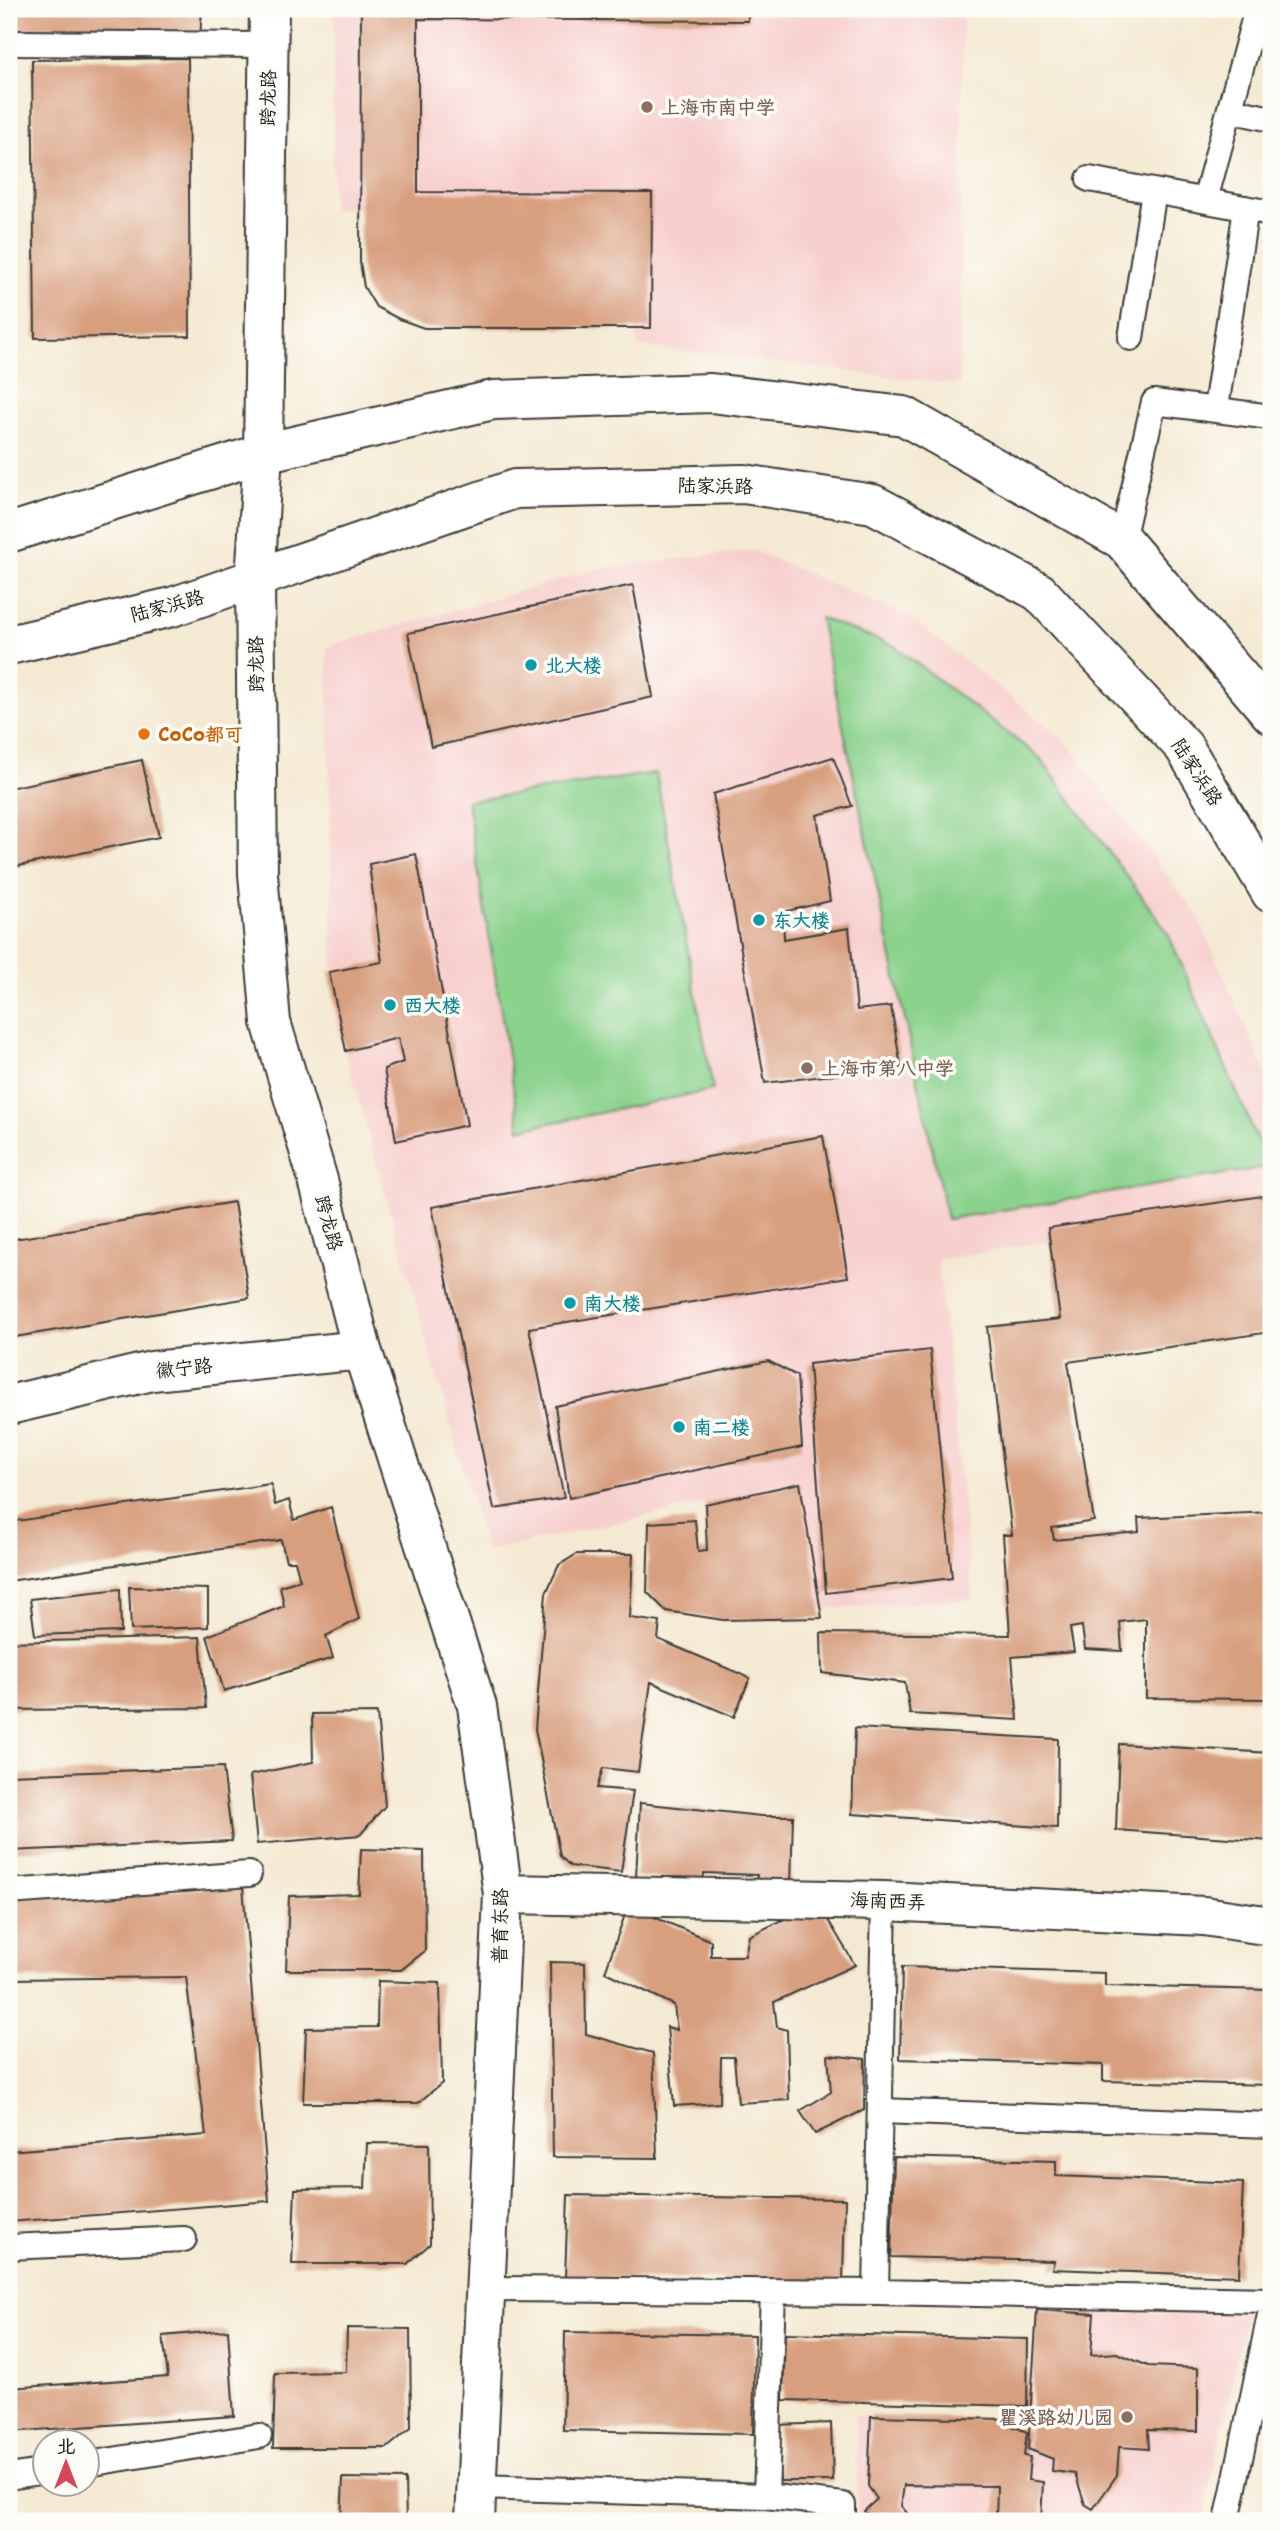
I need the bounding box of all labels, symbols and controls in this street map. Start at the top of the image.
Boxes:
street label: 跨龙路 [255,69,281,127]
place label: 上海市南中学 [661,95,775,120]
marker: 上海市南中学 [639,99,655,115]
street label: 陆家浜路 [677,473,753,499]
street label: 陆家浜路 [127,584,207,628]
street label: 跨龙路 [243,635,269,693]
place label: 北大楼 [545,653,602,678]
marker: 北大楼 [523,657,539,673]
place label: CoCo都可 [158,722,243,747]
marker: CoCo都可 [136,726,152,742]
street label: 陆家浜路 [1166,733,1228,811]
place label: 东大楼 [773,908,830,933]
marker: 东大楼 [751,912,767,928]
place label: 西大楼 [404,993,461,1018]
marker: 西大楼 [382,997,398,1013]
place label: 上海市第八中学 [821,1056,954,1081]
marker: 上海市第八中学 [799,1060,815,1076]
street label: 跨龙路 [310,1192,348,1254]
place label: 南大楼 [584,1291,641,1316]
marker: 南大楼 [562,1295,578,1311]
street label: 徽宁路 [154,1353,214,1383]
place label: 南二楼 [693,1415,750,1440]
marker: 南二楼 [671,1419,687,1435]
street label: 海南西弄 [850,1887,926,1915]
street label: 普育东路 [487,1888,513,1964]
place label: 瞿溪路幼儿园 [999,2405,1113,2430]
marker: 瞿溪路幼儿园 [1119,2409,1135,2425]
north arrow [32,2428,102,2498]
text: 北 [56,2434,76,2459]

